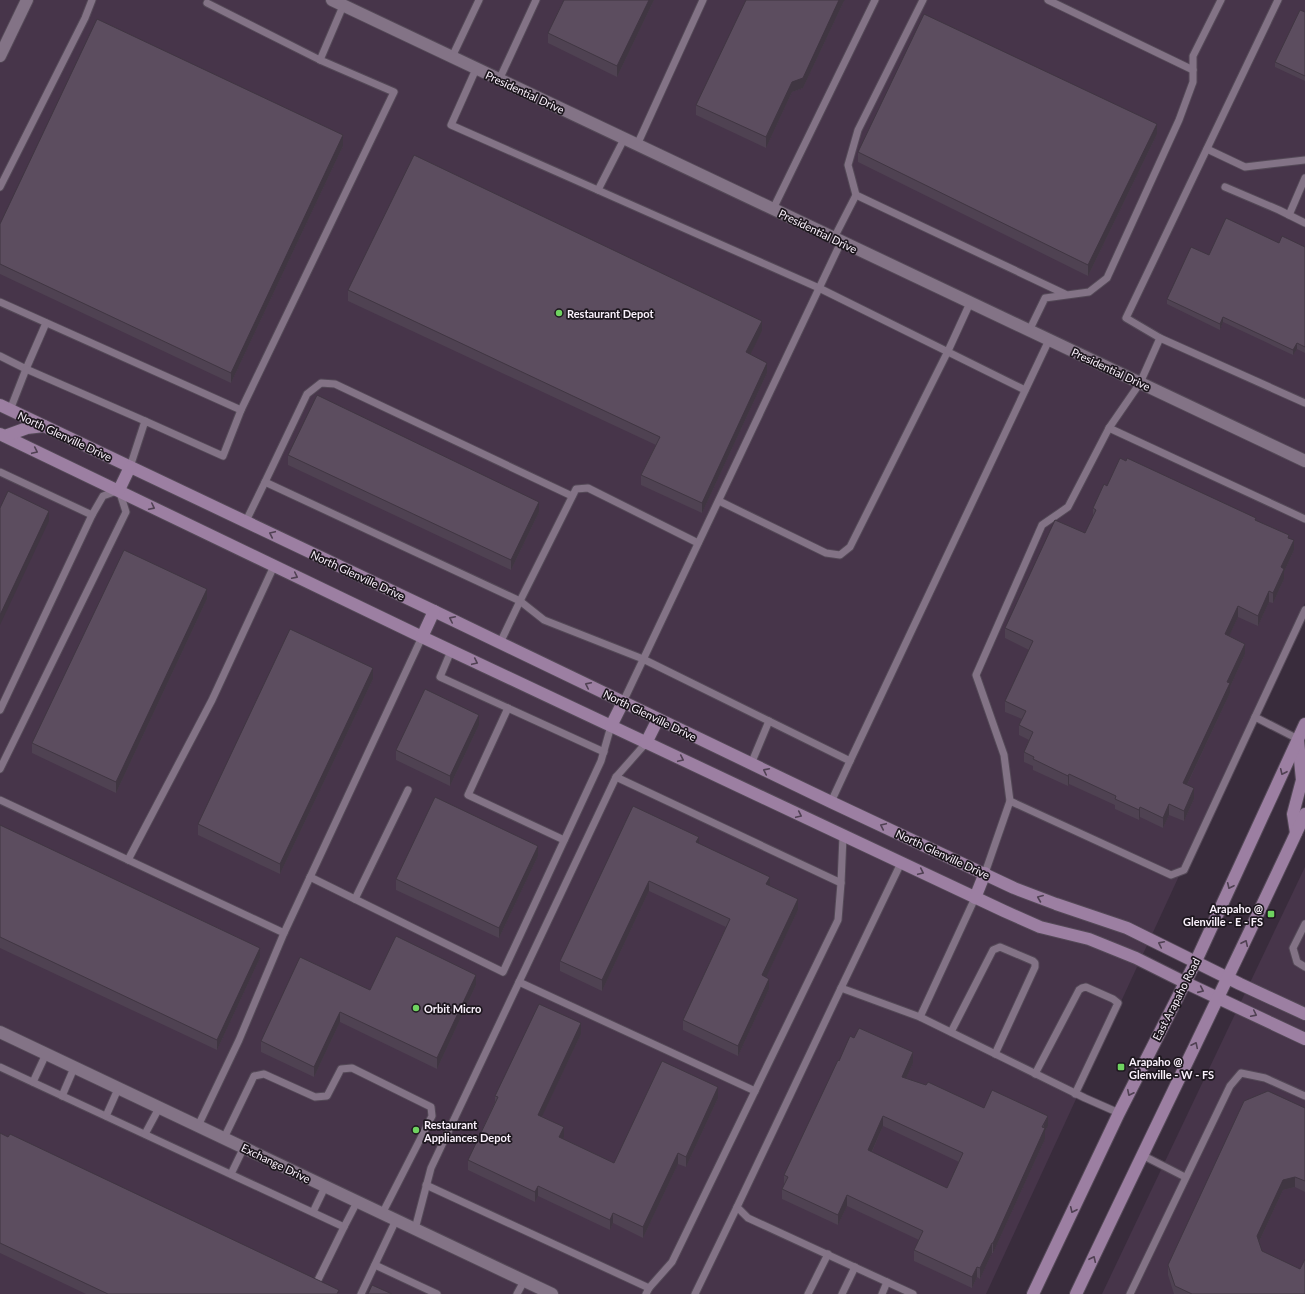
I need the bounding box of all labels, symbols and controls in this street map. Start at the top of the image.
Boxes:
street label: Presidential Drive [484,68,567,116]
street label: Presidential Drive [777,206,859,256]
place label: Restaurant Depot [567,307,654,320]
marker: Restaurant Depot [554,308,564,318]
street label: Presidential Drive [1070,345,1153,393]
street label: North Glenville Drive [16,409,114,464]
one-way arrow [31,446,39,454]
one-way arrow [148,502,156,510]
one-way arrow [269,531,277,539]
street label: North Glenville Drive [309,548,407,603]
one-way arrow [290,571,298,579]
one-way arrow [448,616,456,624]
one-way arrow [471,657,478,665]
one-way arrow [585,682,592,690]
street label: North Glenville Drive [601,687,699,743]
one-way arrow [677,754,685,762]
one-way arrow [1280,767,1288,775]
one-way arrow [762,768,770,776]
one-way arrow [795,810,802,818]
one-way arrow [880,823,887,831]
street label: North Glenville Drive [894,827,992,882]
one-way arrow [916,867,924,875]
one-way arrow [1227,882,1235,889]
one-way arrow [1036,894,1043,902]
place label: Arapaho @ Glenville - E - FS [1183,902,1263,928]
marker: Arapaho @ Glenville - E - FS [1266,909,1276,919]
one-way arrow [1240,939,1248,947]
one-way arrow [1157,941,1165,949]
street label: East Arapaho Road [1150,956,1202,1042]
one-way arrow [1197,985,1205,993]
place label: Orbit Micro [424,1002,481,1015]
marker: Orbit Micro [411,1003,421,1013]
one-way arrow [1249,1009,1257,1017]
one-way arrow [1190,1042,1198,1049]
place label: Arapaho @ Glenville - W - FS [1128,1055,1214,1081]
marker: Arapaho @ Glenville - W - FS [1116,1062,1126,1072]
one-way arrow [1127,1088,1134,1096]
place label: Restaurant Appliances Depot [423,1118,512,1144]
marker: Restaurant Appliances Depot [411,1125,421,1135]
street label: Exchange Drive [239,1141,313,1185]
one-way arrow [1070,1205,1078,1213]
one-way arrow [1088,1255,1096,1263]

